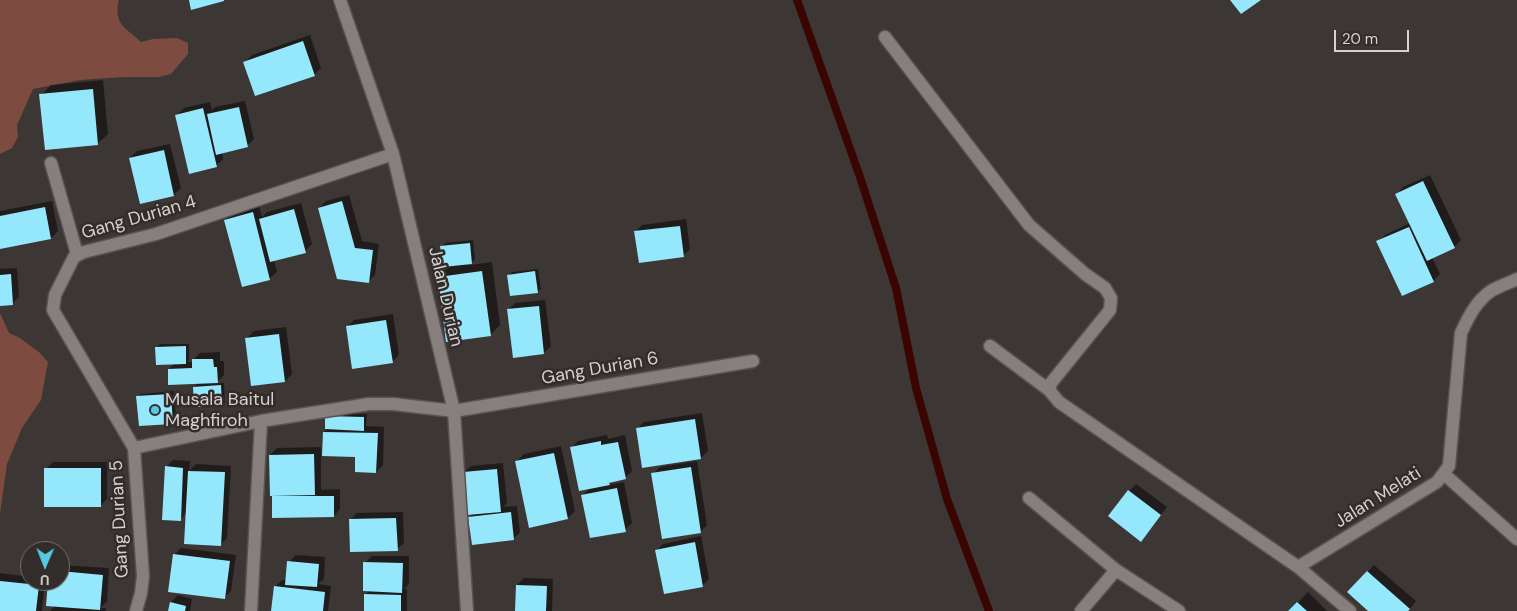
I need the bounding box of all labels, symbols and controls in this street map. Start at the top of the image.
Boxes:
scale bar [1337,20,1412,52]
text: 20 m [1342,29,1378,49]
street label: Gang Durian 4 [79,191,199,245]
street label: Jalan Durian [423,245,467,349]
street label: Gang Durian 6 [540,348,660,390]
place label: Musala Baitul Maghfiroh [165,389,274,432]
marker: Musala Baitul Maghfiroh [149,404,161,416]
street label: Gang Durian 5 [106,459,134,579]
street label: Jalan Melati [1331,463,1425,533]
north arrow [20,541,70,591]
text: U [40,571,50,589]

